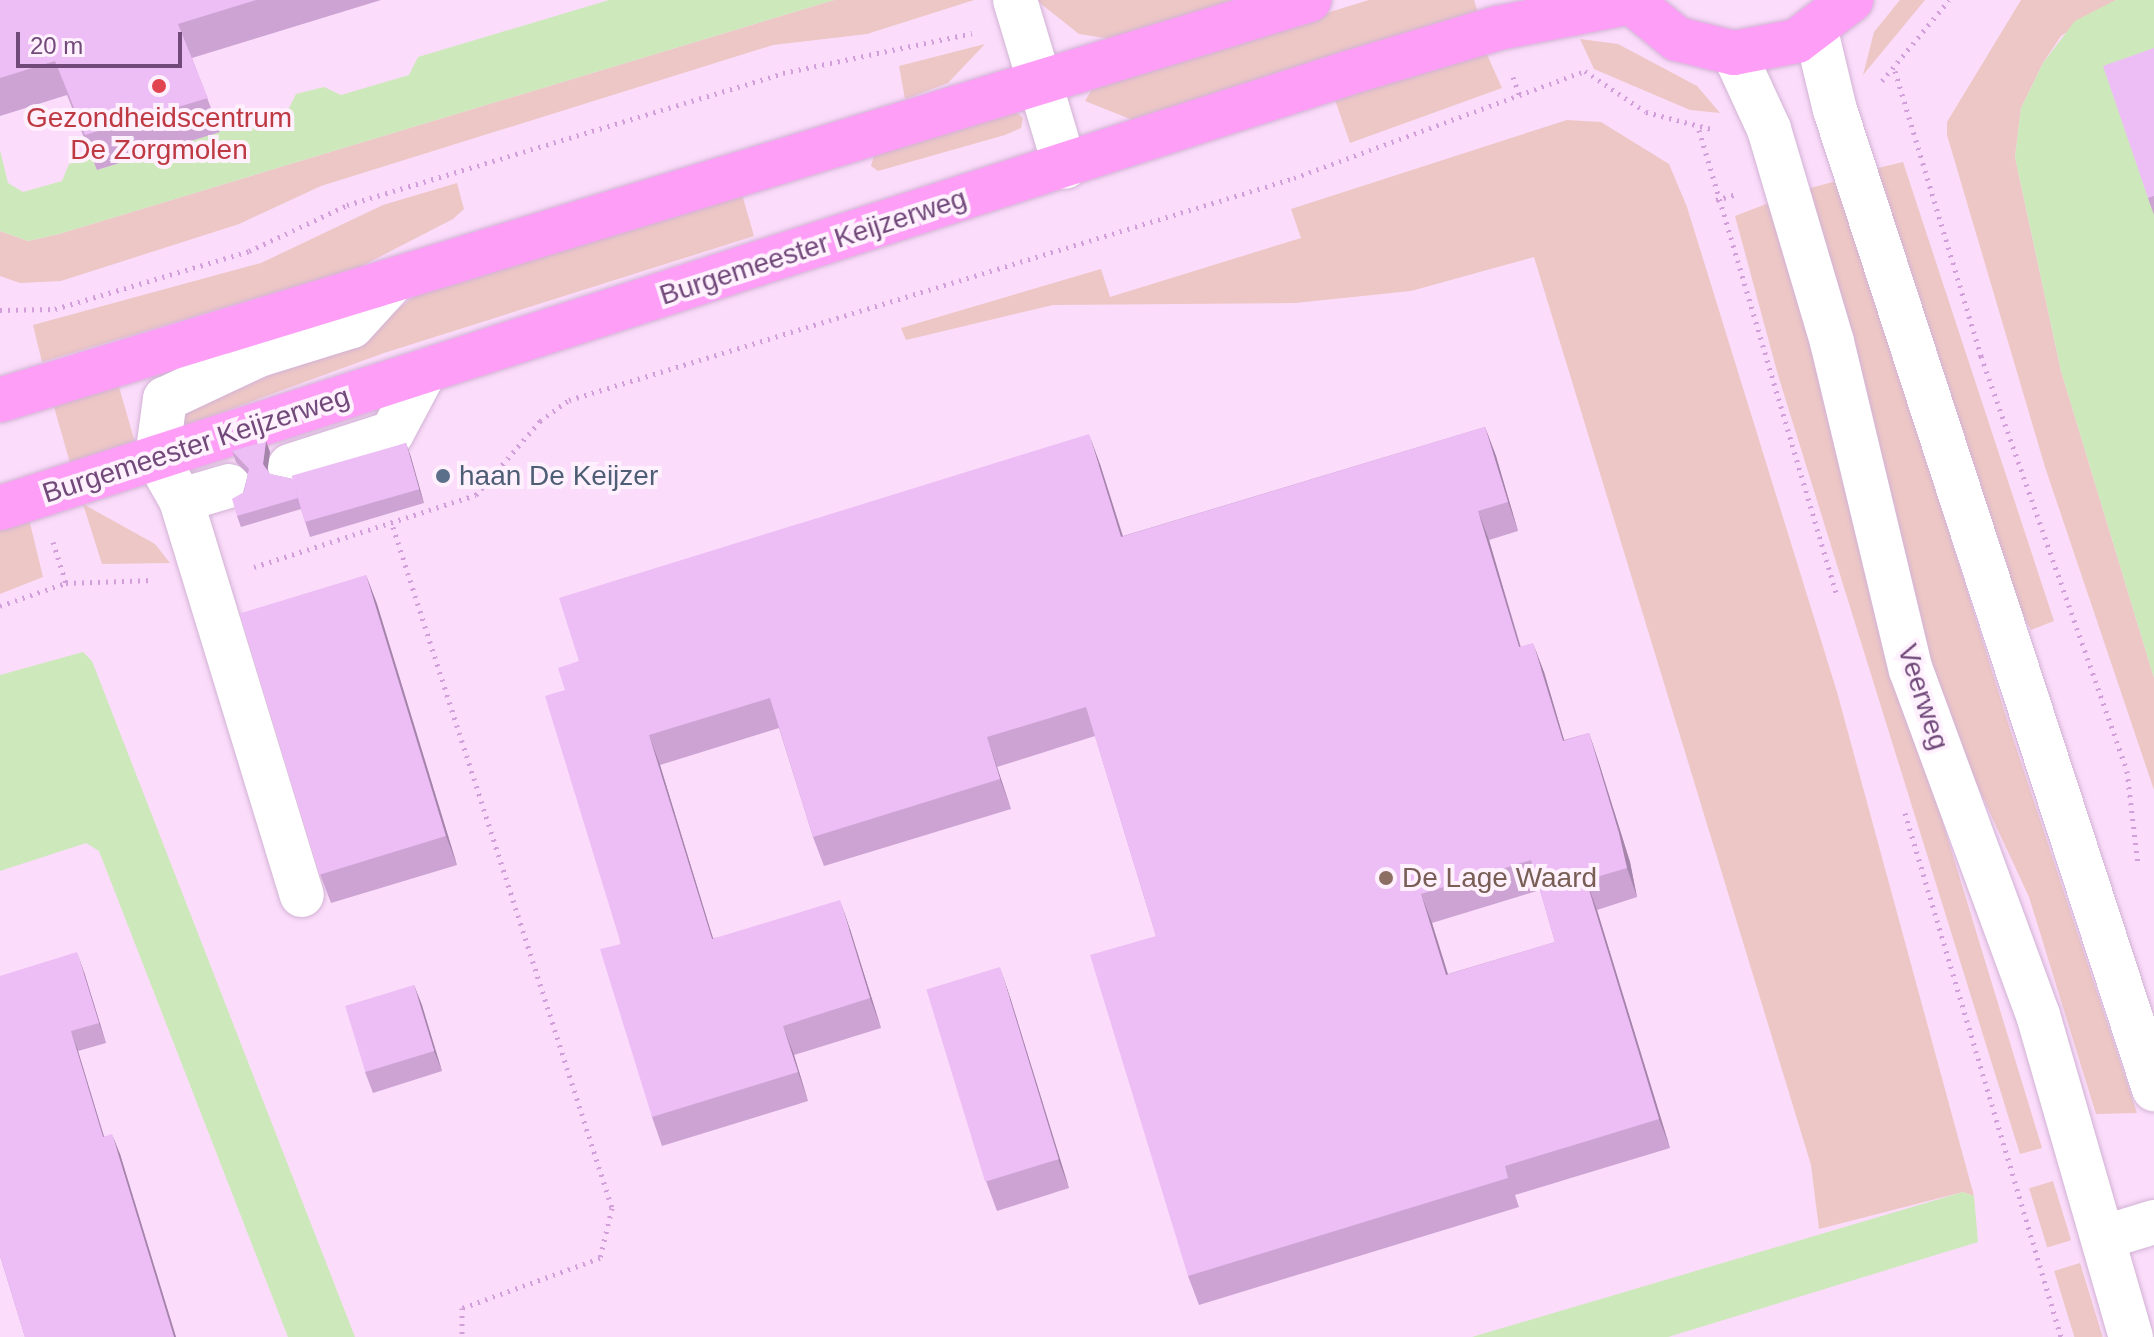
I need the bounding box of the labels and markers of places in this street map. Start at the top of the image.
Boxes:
marker: Gezondheidscentrum De Zorgmolen [148,75,170,97]
place label: Gezondheidscentrum De Zorgmolen [26,101,292,167]
place label: haan De Keijzer [459,459,658,493]
marker: haan De Keijzer [434,467,452,485]
place label: De Lage Waard [1402,861,1597,895]
marker: De Lage Waard [1377,869,1395,887]

